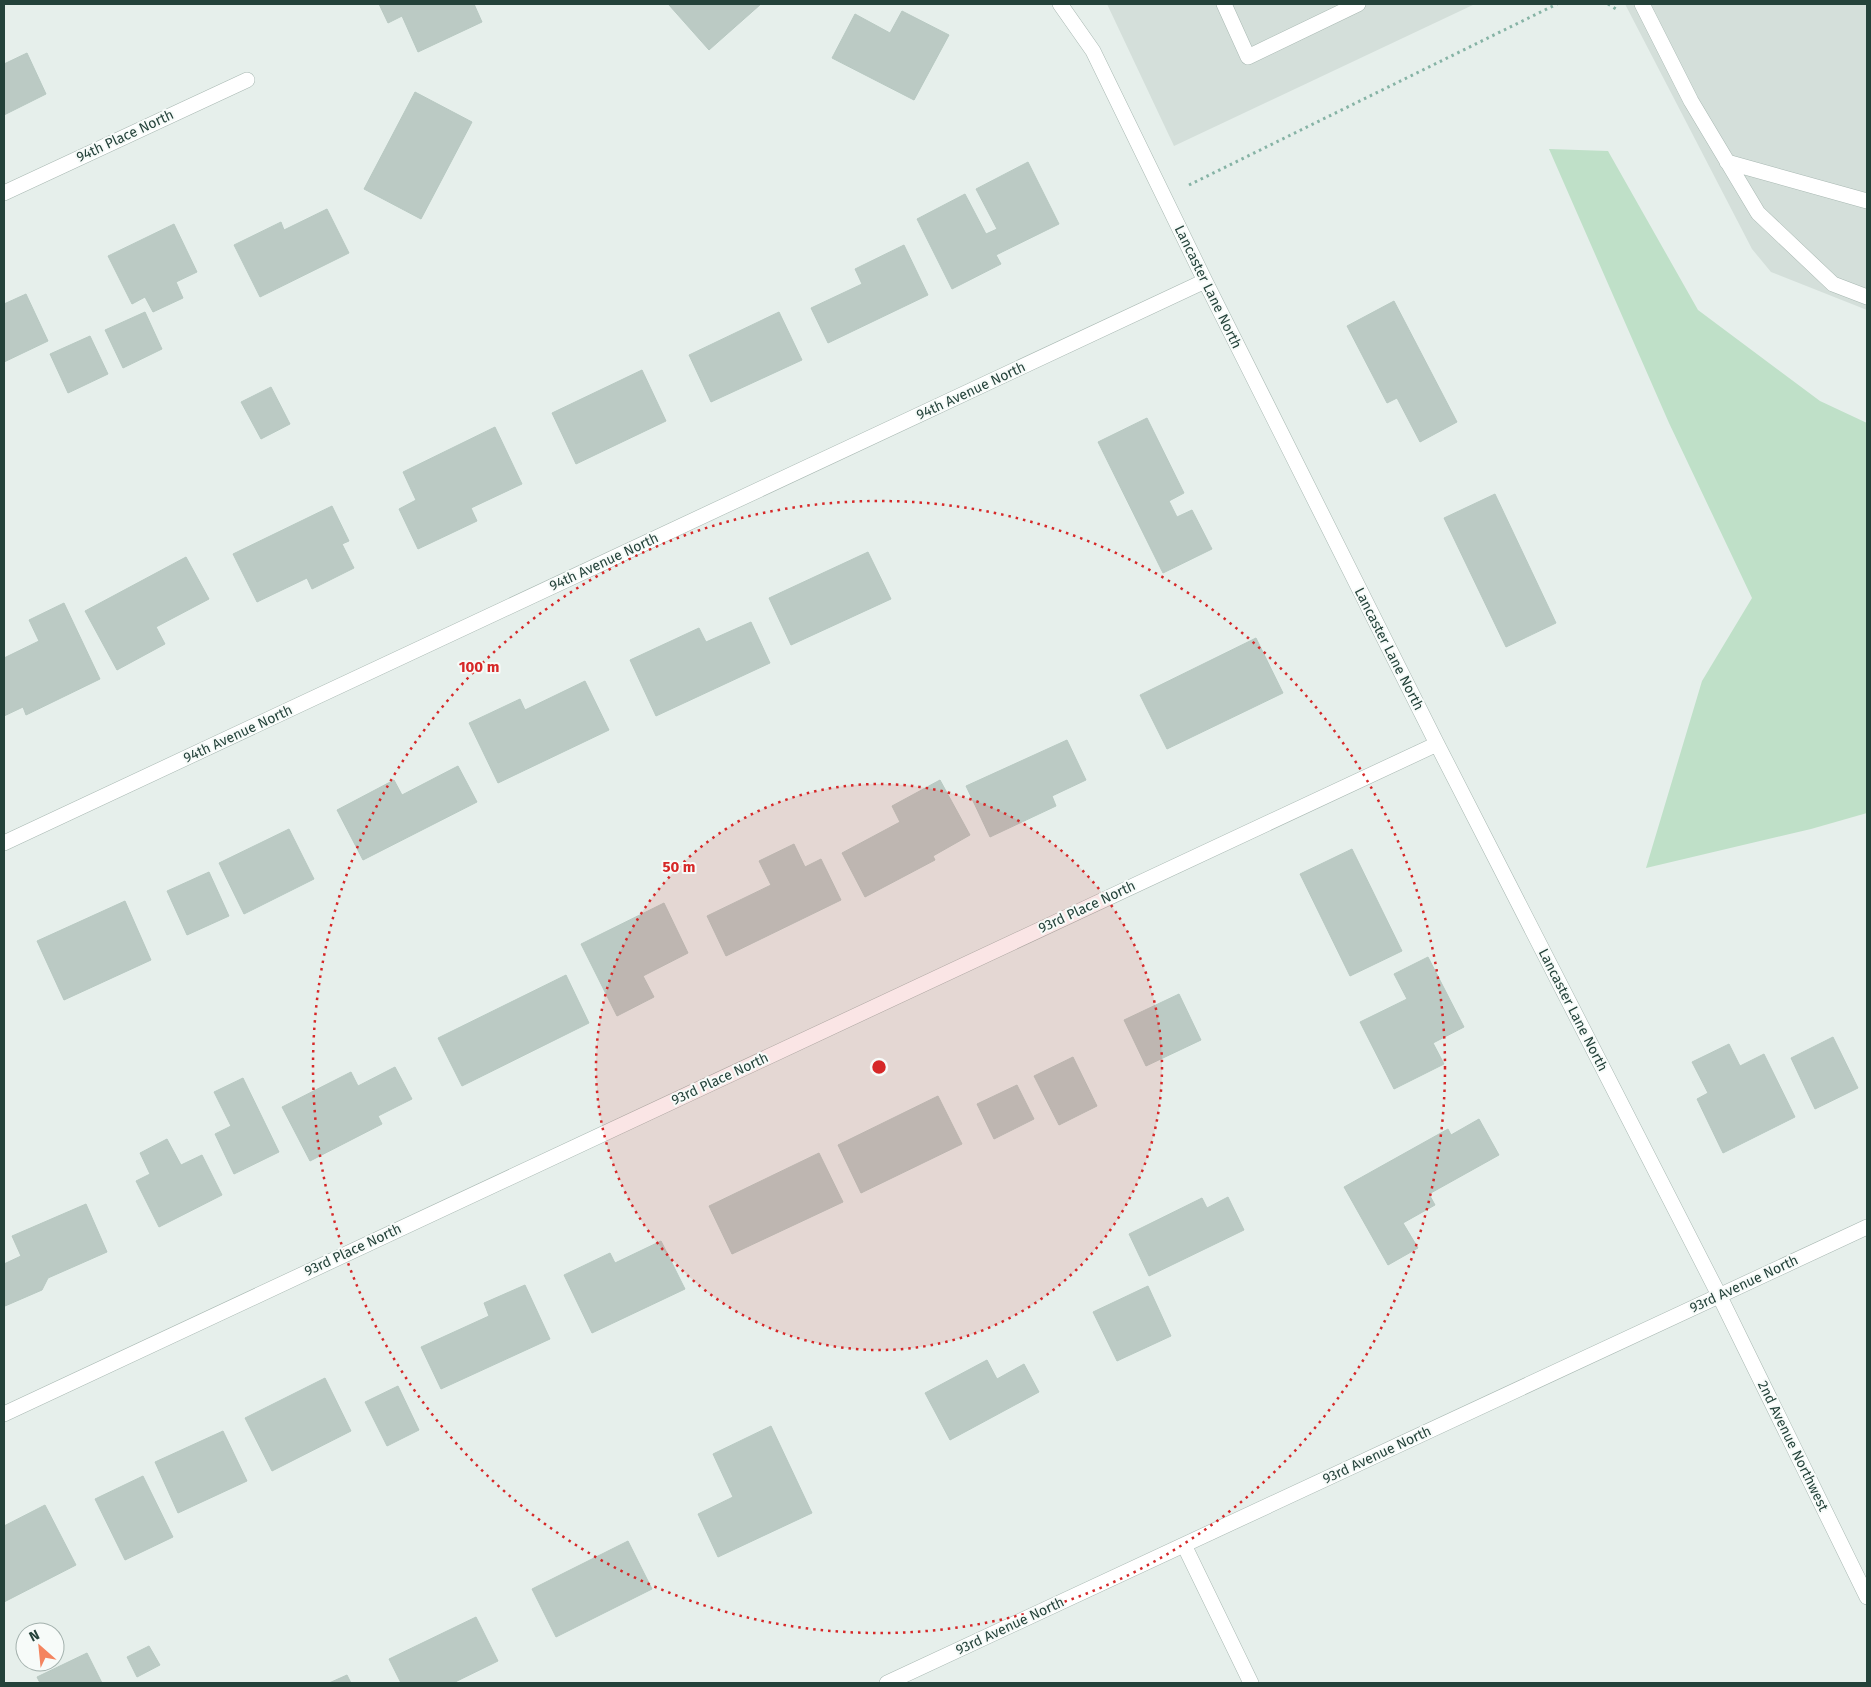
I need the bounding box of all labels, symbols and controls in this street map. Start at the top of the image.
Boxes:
street label: 94th Place North [74,106,176,166]
street label: Lancaster Lane North [1171,223,1245,351]
street label: 94th Avenue North [914,358,1028,424]
street label: 94th Avenue North [547,529,661,595]
street label: Lancaster Lane North [1351,585,1427,713]
text: 100 m [459,658,499,676]
street label: 94th Avenue North [181,701,295,767]
text: 50 m [662,858,696,876]
street label: 93rd Place North [1036,877,1138,937]
street label: Lancaster Lane North [1535,946,1611,1074]
street label: 93rd Place North [669,1049,771,1109]
centre of rings [870,1058,888,1076]
street label: 93rd Place North [302,1220,404,1280]
street label: 93rd Avenue North [1687,1251,1801,1317]
street label: 2nd Avenue Northwest [1754,1378,1832,1515]
street label: 93rd Avenue North [1320,1422,1434,1488]
street label: 93rd Avenue North [953,1593,1067,1659]
north arrow [15,1622,65,1672]
text: N [26,1626,42,1646]

